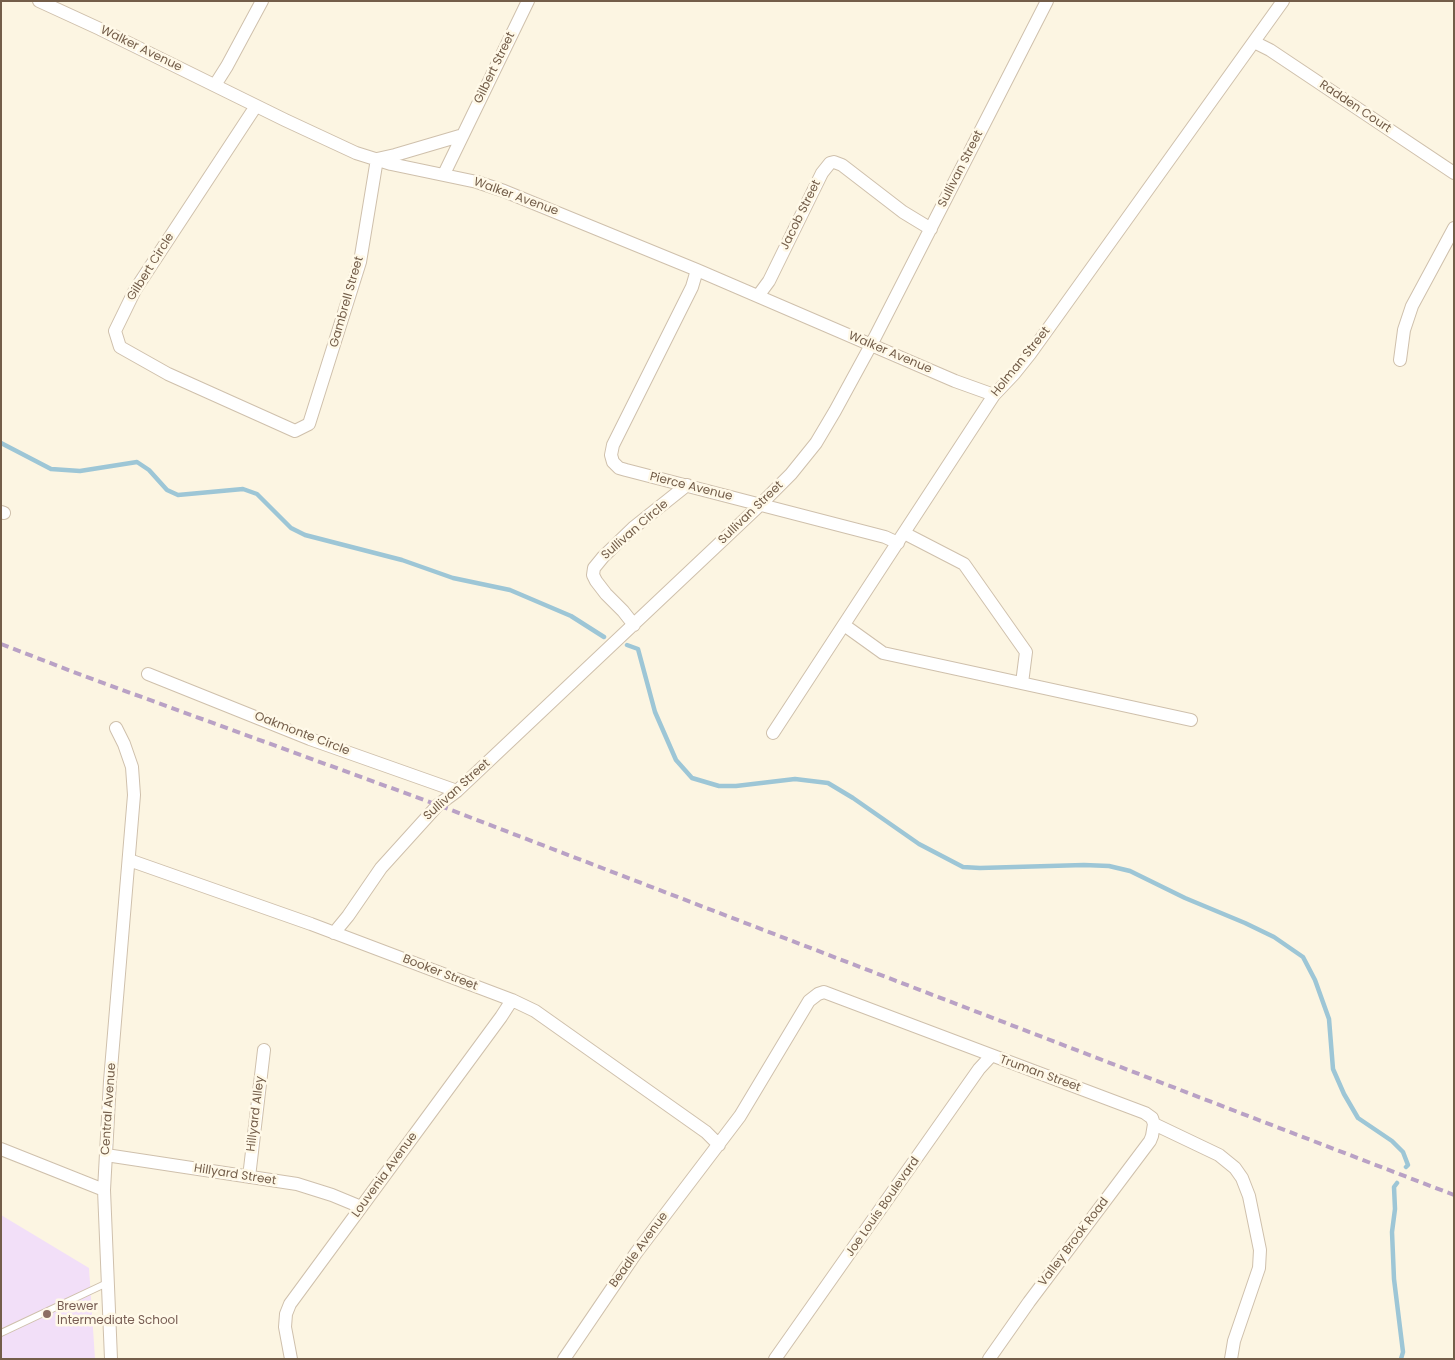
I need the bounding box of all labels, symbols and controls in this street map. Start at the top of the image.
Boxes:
street label: Walker Avenue [98,23,184,75]
street label: Gilbert Street [471,30,519,106]
street label: Radden Court [1316,78,1394,136]
street label: Sullivan Street [935,128,987,210]
street label: Walker Avenue [472,175,560,219]
street label: Jacob Street [778,178,824,252]
street label: Gilbert Circle [124,230,178,304]
street label: Gambrell Street [327,255,367,349]
street label: Holman Street [989,324,1053,400]
street label: Walker Avenue [846,329,934,377]
street label: Pierce Avenue [648,470,734,504]
street label: Sullivan Street [716,478,786,548]
street label: Sullivan Circle [599,497,671,563]
street label: Oakmonte Circle [252,709,352,759]
street label: Sullivan Street [421,756,493,824]
street label: Booker Street [400,952,480,994]
street label: Truman Street [998,1053,1082,1095]
street label: Central Avenue [99,1062,119,1156]
street label: Hillyard Alley [244,1075,268,1153]
street label: Louvenia Avenue [349,1130,421,1220]
street label: Joe Louis Boulevard [843,1154,923,1260]
street label: Hillyard Street [193,1161,277,1189]
street label: Valley Brook Road [1036,1195,1112,1289]
street label: Beadle Avenue [607,1209,671,1291]
place label: Brewer Intermediate School [57,1300,178,1328]
marker: Brewer Intermediate School [41,1308,53,1320]

